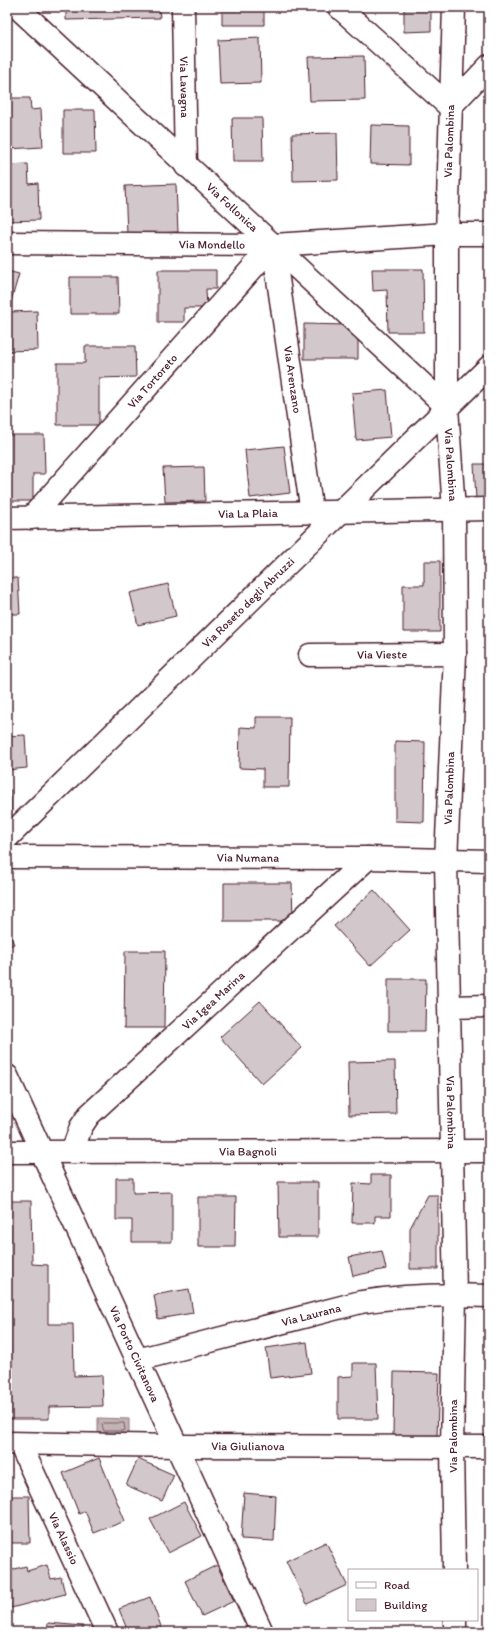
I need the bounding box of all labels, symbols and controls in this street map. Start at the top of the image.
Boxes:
street label: Via Lavagna [177,56,192,118]
street label: Via Palombina [441,103,457,178]
street label: Via Follonica [203,180,262,235]
street label: Via Mondello [179,237,245,252]
street label: Via Arenzano [281,345,304,414]
street label: Via Tortoreto [125,351,180,411]
street label: Via Palombina [441,428,460,503]
street label: Via La Plaia [218,506,279,521]
street label: Via Roseto degli Abruzzi [199,554,297,651]
street label: Via Vieste [357,647,407,662]
street label: Via Palombina [441,750,457,825]
street label: Via Numana [217,851,279,865]
street label: Via Igea Marina [179,968,248,1033]
street label: Via Palombina [443,1076,459,1150]
street label: Via Bagnoli [219,1144,277,1159]
street label: Via Laurana [280,1300,343,1329]
street label: Via Porto Civitanova [106,1304,163,1405]
street label: Via Palombina [446,1399,460,1473]
street label: Via Giulianova [211,1439,285,1453]
street label: Via Alassio [46,1510,82,1567]
legend [348,1569,478,1621]
text: Road [384,1578,410,1592]
text: Building [384,1598,428,1612]

